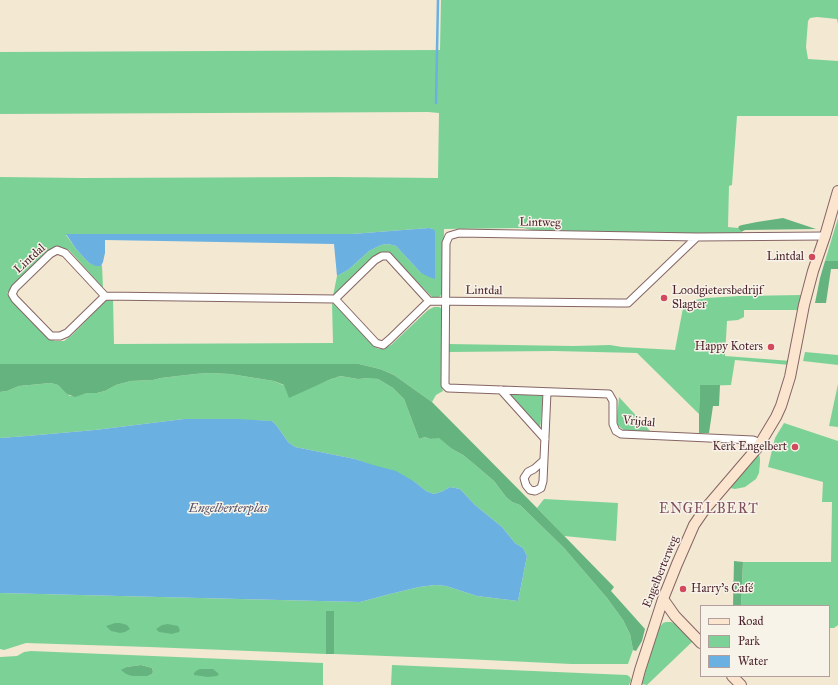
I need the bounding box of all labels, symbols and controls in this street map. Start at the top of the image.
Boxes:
street label: Lintweg [519,215,561,231]
street label: Lintdal [11,241,49,277]
place label: Lintdal [767,250,804,264]
marker: Lintdal [807,252,817,262]
street label: Lintdal [465,283,503,299]
place label: Loodgietersbedrijf Slagter [672,284,763,312]
marker: Loodgietersbedrijf Slagter [659,293,669,303]
place label: Happy Koters [695,340,763,354]
marker: Happy Koters [766,342,776,352]
street label: Vrijdal [622,413,656,431]
place label: Kerk Engelbert [713,440,787,454]
marker: Kerk Engelbert [790,442,800,452]
water label: Engelberterplas [189,501,267,517]
district label: ENGELBERT [659,502,759,518]
street label: Engelberterweg [640,534,682,610]
place label: Harry's Café [691,582,753,596]
marker: Harry's Café [678,584,688,594]
legend [700,605,830,677]
text: Road [738,614,764,628]
text: Park [738,634,760,648]
text: Water [738,654,768,668]

